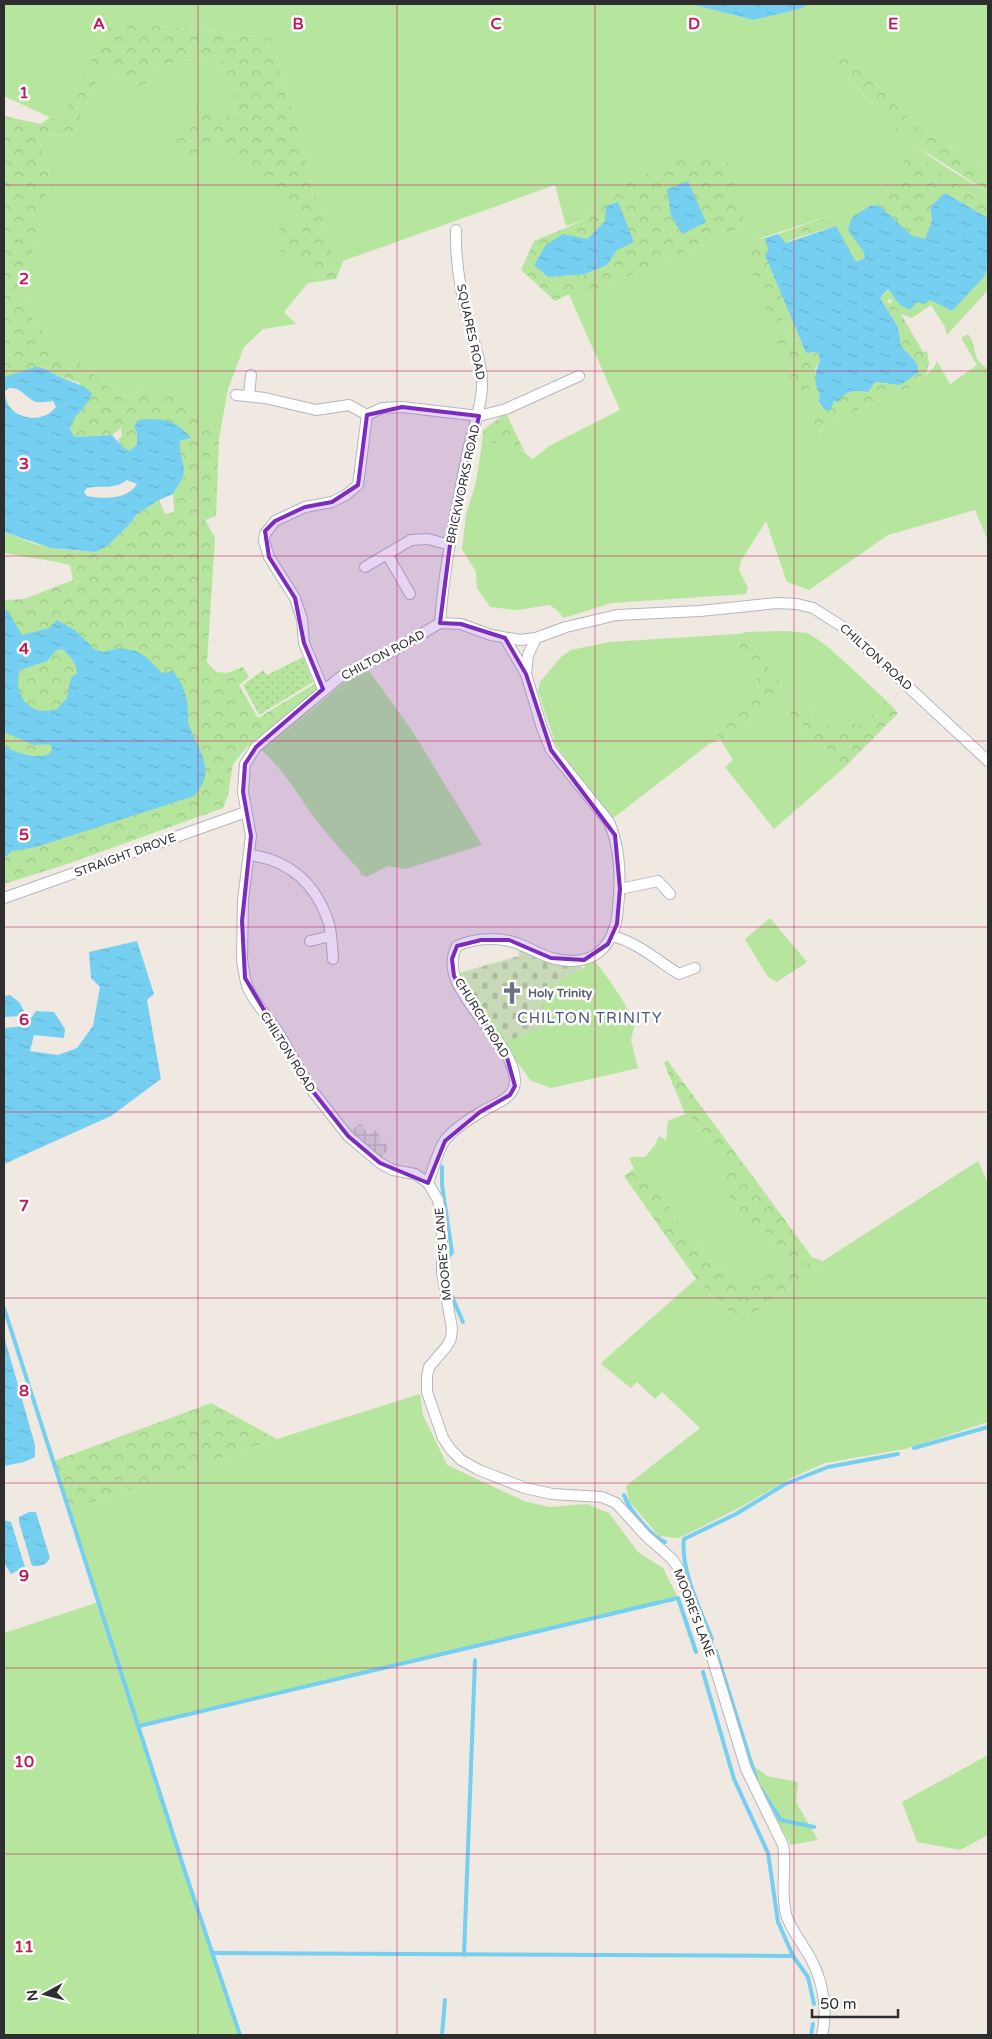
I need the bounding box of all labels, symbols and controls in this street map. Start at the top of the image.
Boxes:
text: A [93,14,105,34]
text: B [292,14,304,34]
text: C [490,14,502,34]
text: D [688,14,700,34]
text: E [888,14,898,34]
text: 1 [19,83,29,103]
text: 2 [19,269,29,289]
street label: SQUARES ROAD [454,283,488,381]
street label: BRICKWORKS ROAD [443,423,483,545]
text: 3 [19,454,29,474]
street label: CHILTON ROAD [837,621,915,693]
street label: CHILTON ROAD [339,627,427,683]
text: 4 [19,639,29,659]
text: 5 [19,825,29,845]
street label: STRAIGHT DROVE [72,830,178,880]
street label: CHURCH ROAD [452,975,512,1061]
church icon: Holy Trinity [499,980,525,1006]
place label: Holy Trinity [528,986,593,1001]
street label: CHILTON ROAD [258,1009,318,1095]
district label: CHILTON TRINITY [517,1009,663,1027]
text: 6 [19,1010,29,1030]
text: 7 [19,1196,29,1216]
street label: MOORE'S LANE [432,1207,454,1301]
text: 8 [19,1381,29,1401]
text: 9 [19,1566,29,1586]
street label: MOORE'S LANE [671,1567,717,1659]
text: 10 [14,1752,34,1772]
text: 11 [14,1937,34,1957]
north arrow [20,1969,70,2019]
scale bar [812,1986,898,2018]
text: N [23,1989,42,2002]
text: 50 m [820,1995,857,2013]

